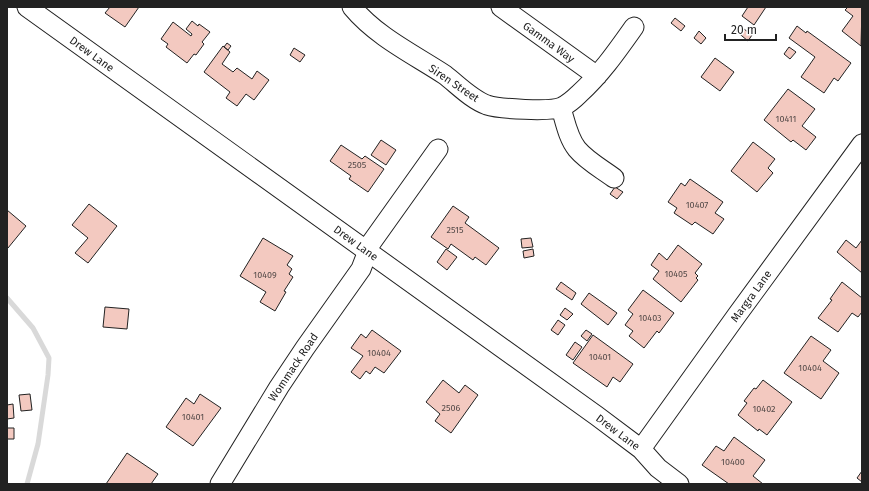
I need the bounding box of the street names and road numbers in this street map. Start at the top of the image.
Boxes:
street label: Gamma Way [520,19,578,66]
street label: Drew Lane [67,34,116,75]
street label: Siren Street [426,62,482,105]
street label: Drew Lane [331,223,380,264]
street label: Margra Lane [728,268,775,325]
street label: Wommack Road [266,331,321,404]
street label: Drew Lane [593,412,642,453]

